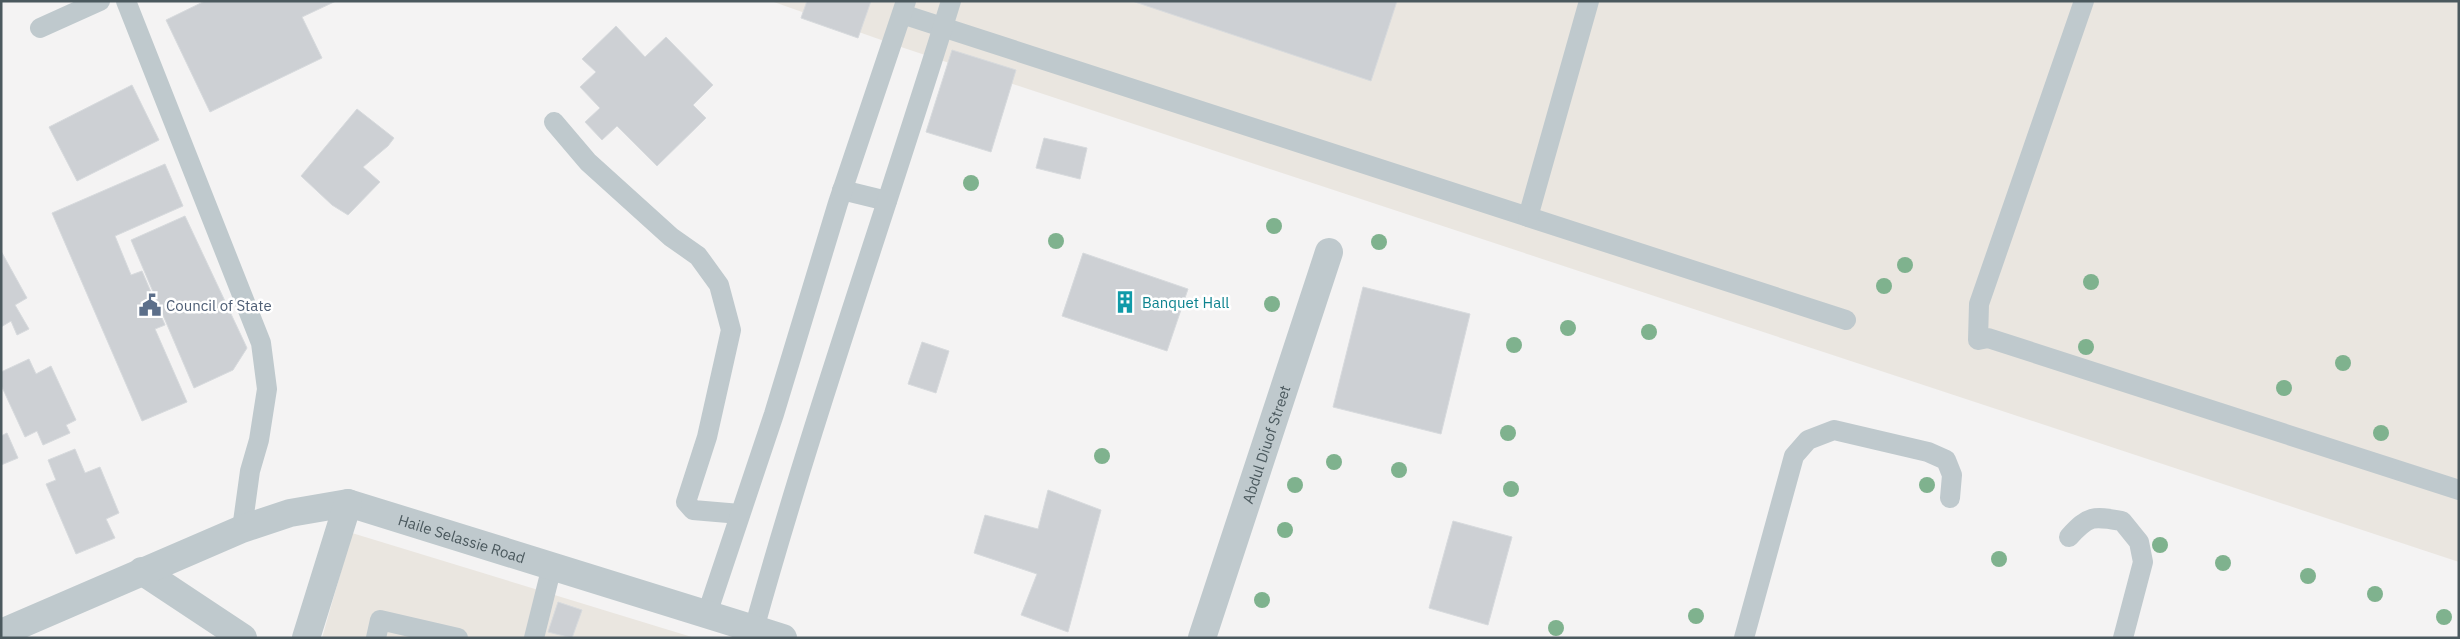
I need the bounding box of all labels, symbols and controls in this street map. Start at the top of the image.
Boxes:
building icon: Banquet Hall [1112,289,1138,315]
public building icon: Council of State [137,292,163,318]
place label: Banquet Hall [1142,293,1229,312]
place label: Council of State [166,296,272,315]
street label: Abdul Diuof Street [1237,383,1294,506]
street label: Haile Selassie Road [396,510,528,567]

